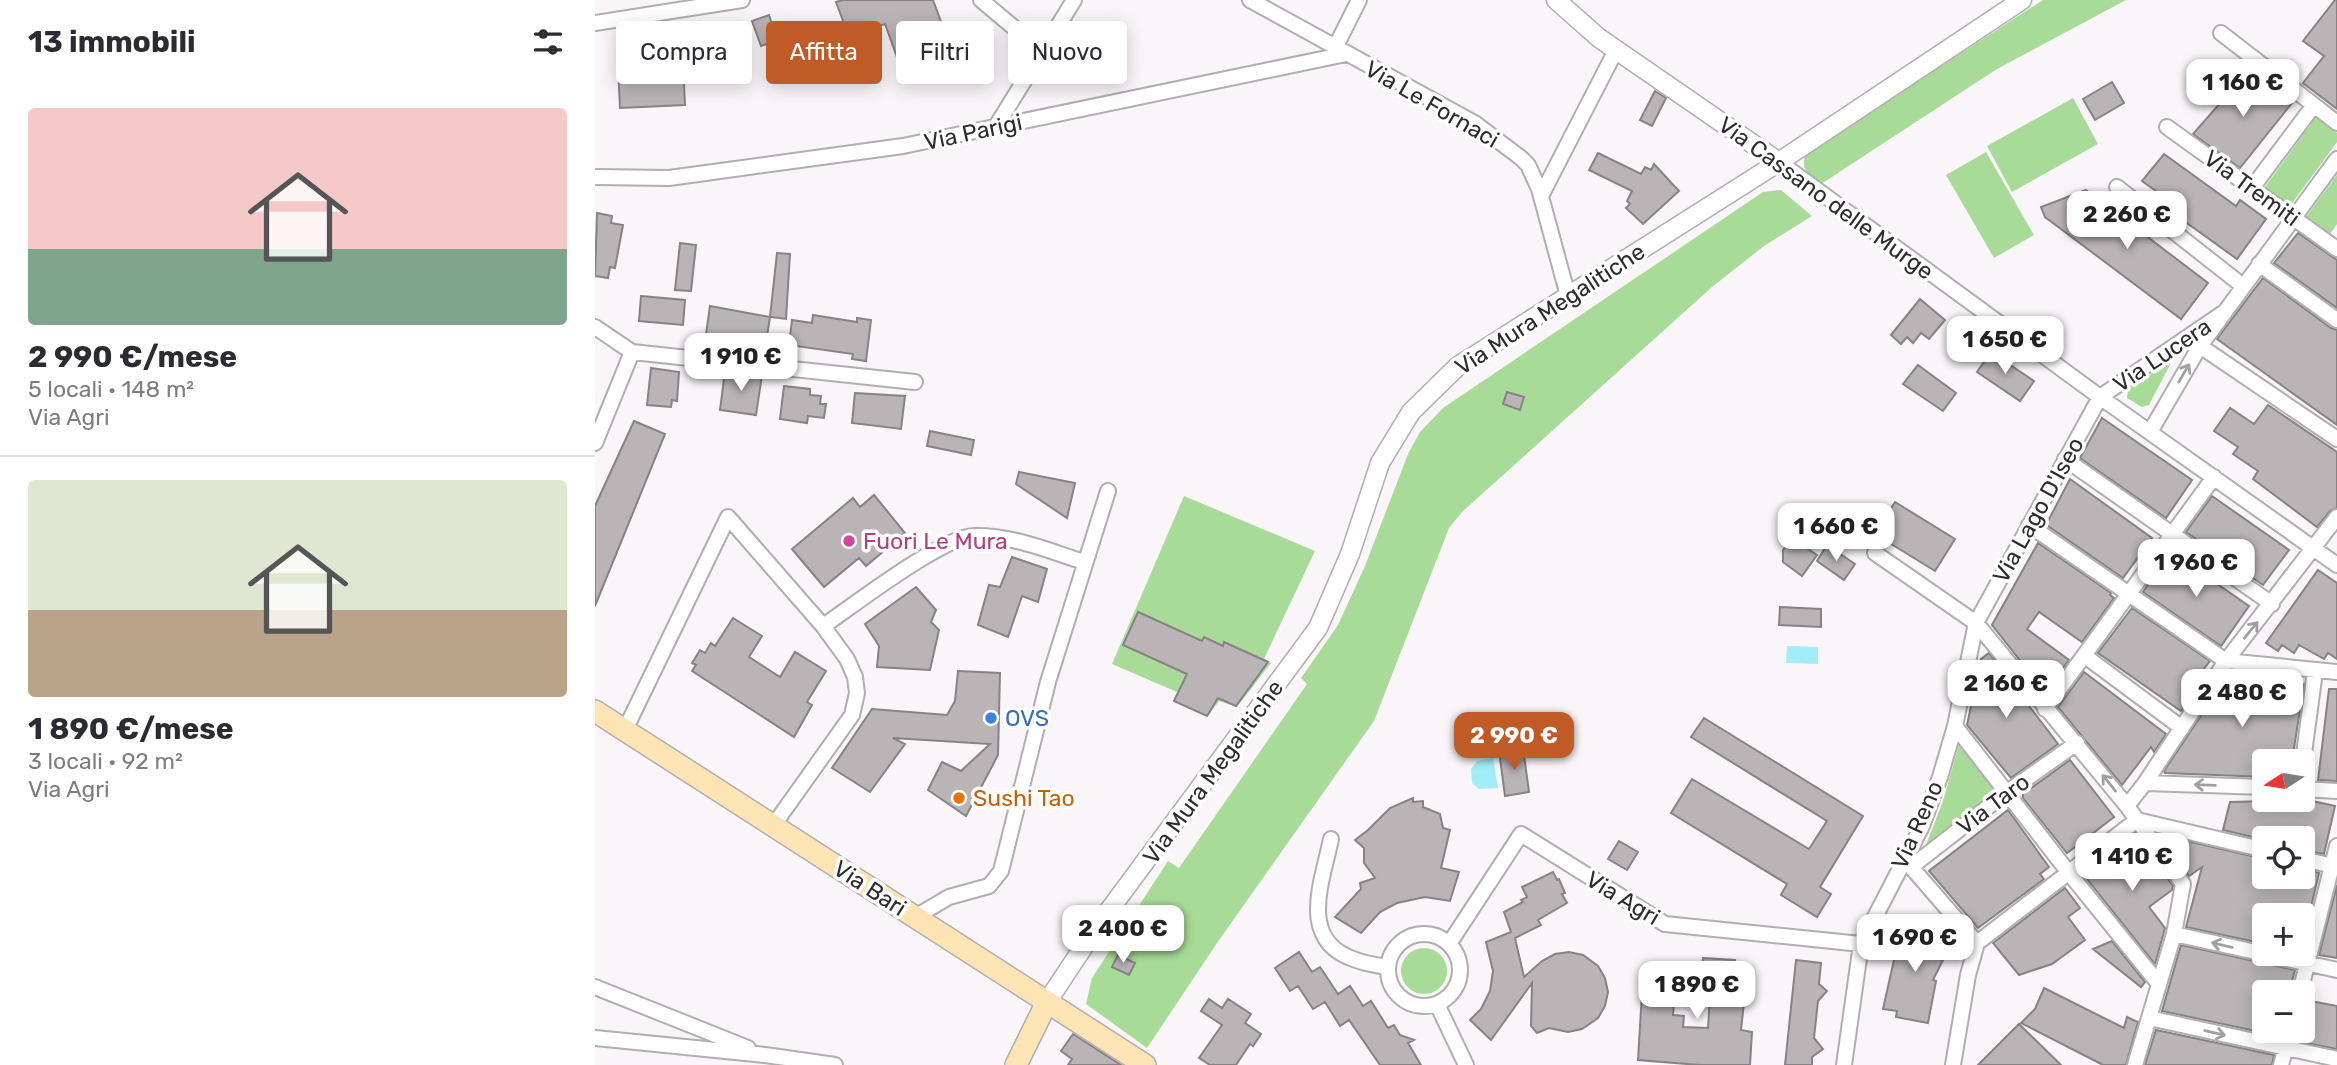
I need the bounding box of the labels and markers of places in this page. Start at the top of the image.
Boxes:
pin: 1 160 € [2178,60,2308,119]
pin: 2 260 € [2062,191,2192,251]
pin: 1 650 € [1940,316,2070,376]
pin: 1 910 € [676,334,806,393]
pin: 1 660 € [1771,504,1901,563]
place label: Fuori Le Mura [863,527,1008,555]
marker: Fuori Le Mura [841,533,857,549]
pin: 1 960 € [2131,540,2261,599]
pin: 2 160 € [1941,660,2071,720]
pin: 2 480 € [2177,670,2307,729]
place label: OVS [1005,704,1049,732]
marker: OVS [983,710,999,726]
pin: 2 990 € [1449,712,1579,772]
place label: Sushi Tao [973,784,1075,812]
marker: Sushi Tao [951,790,967,806]
pin: 1 410 € [2067,834,2197,893]
pin: 2 400 € [1058,906,1188,965]
pin: 1 690 € [1850,914,1980,974]
pin: 1 890 € [1632,962,1762,1021]

